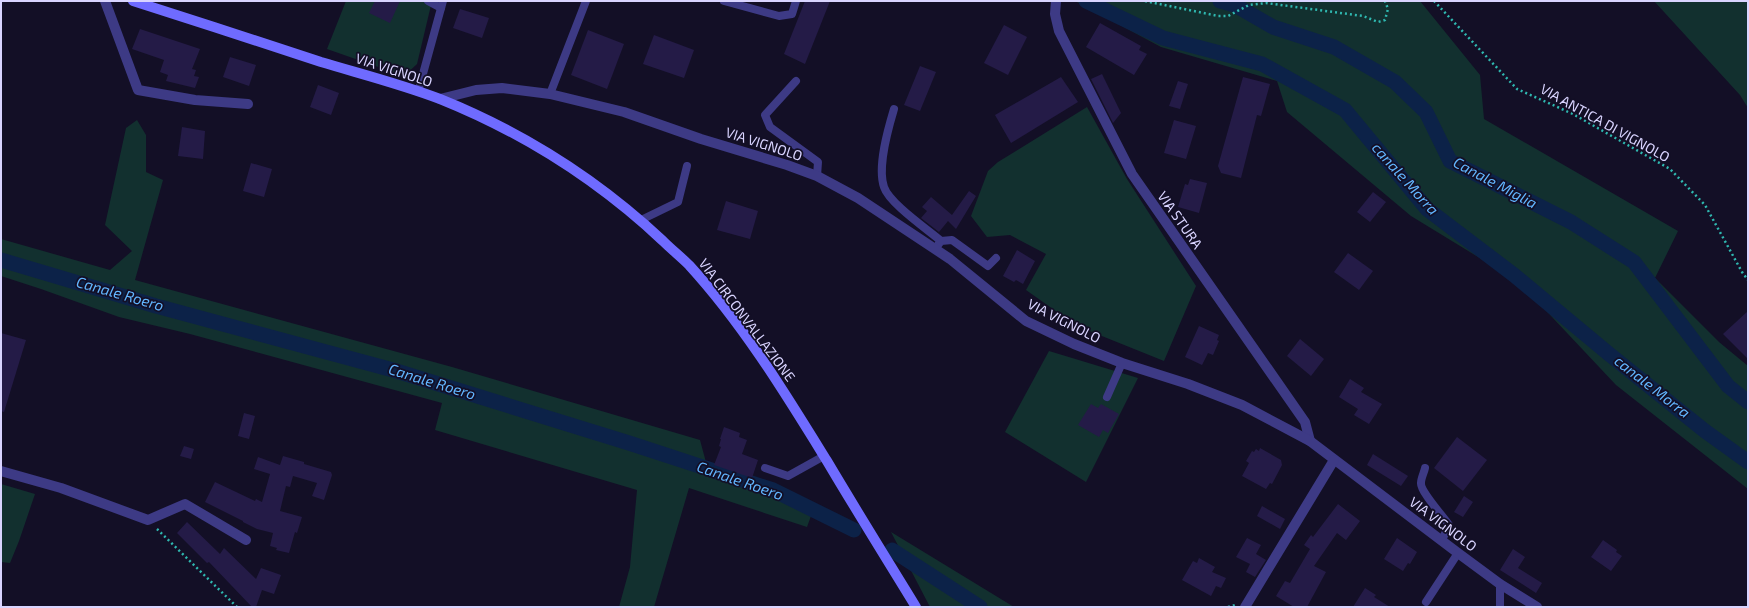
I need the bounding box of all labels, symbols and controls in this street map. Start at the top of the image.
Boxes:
street label: VIA VIGNOLO [354,49,435,90]
street label: VIA ANTICA DI VIGNOLO [1537,80,1673,165]
street label: VIA VIGNOLO [724,123,805,164]
water label: canale Morra [1369,139,1443,218]
water label: Canale Miglia [1451,153,1540,212]
street label: VIA STURA [1154,188,1207,252]
street label: VIA CIRCONVALLAZIONE [696,255,799,385]
water label: Canale Roero [75,272,166,314]
street label: VIA VIGNOLO [1025,295,1104,346]
water label: canale Morra [1611,351,1694,421]
water label: Canale Roero [387,359,478,403]
water label: Canale Roero [695,457,786,503]
street label: VIA VIGNOLO [1406,493,1480,554]

